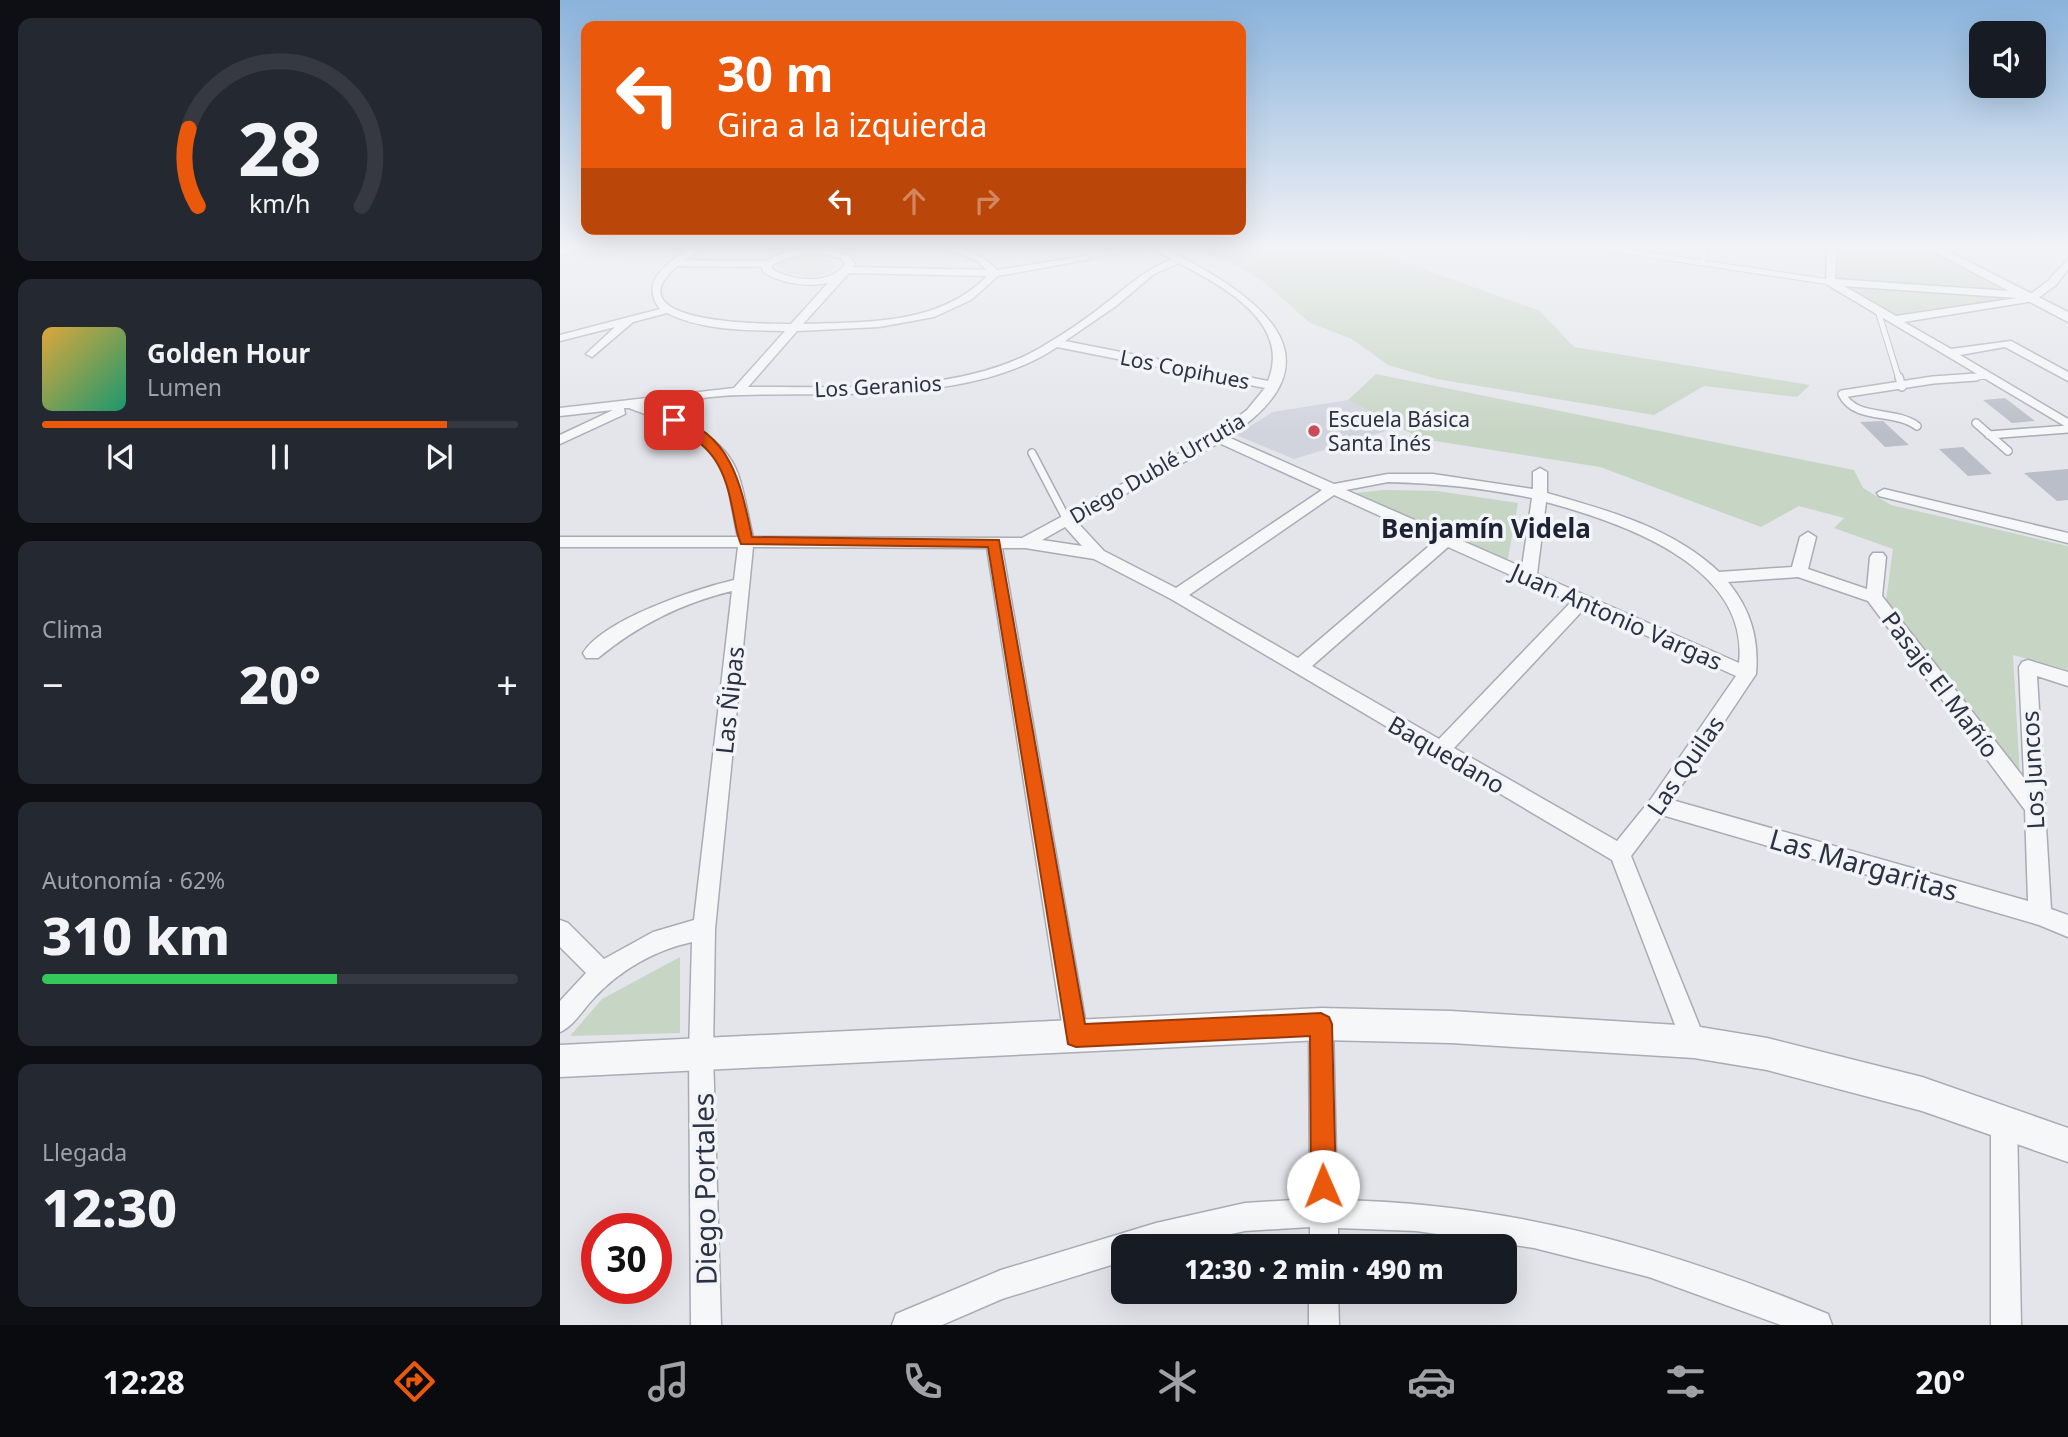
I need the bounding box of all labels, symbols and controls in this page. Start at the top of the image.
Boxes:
map controls [1969,21,2046,98]
button: sound [1969,21,2046,98]
text: 30 m [717,40,834,106]
icon: left [602,49,693,140]
text: 28 [238,98,322,197]
text: Gira a la izquierda [717,103,987,146]
icon: left [822,182,860,220]
icon: ahead [895,182,933,220]
icon: right [968,182,1006,220]
text: km/h [249,186,311,220]
text: Golden Hour [147,335,310,371]
street label: Los Copihues [1118,343,1252,395]
street label: Los Geranios [814,369,942,403]
text: Lumen [147,371,222,403]
pin [644,390,704,450]
icon: arrive [655,401,693,439]
place label: Escuela Básica Santa Inés [1328,405,1470,457]
street label: Diego Dublé Urrutia [1064,406,1250,530]
marker: Escuela Básica Santa Inés [1306,423,1322,439]
icon: previous [102,438,140,476]
icon: pause [261,438,299,476]
icon: next [420,438,458,476]
district label: Benjamín Videla [1381,510,1591,546]
street label: Juan Antonio Vargas [1504,554,1728,677]
street label: Pasaje El Mañío [1875,604,2007,764]
text: Clima [42,613,103,645]
street label: Las Ñipas [707,645,751,755]
text: 20° [239,648,321,719]
text: − [42,658,64,710]
text: + [496,658,518,710]
street label: Baquedano [1383,707,1511,801]
street label: Las Quilas [1639,709,1731,821]
street label: Los Juncos [2012,710,2052,830]
street label: Las Margaritas [1765,819,1963,909]
text: Autonomía · 62% [42,864,225,896]
text: 310 km [42,899,230,970]
street label: Diego Portales [683,1092,725,1286]
text: Llegada [42,1136,127,1168]
position arrow [1286,1149,1360,1223]
text: 12:30 [42,1171,177,1242]
speed limit sign: 30 [581,1213,672,1304]
text: 12:30 · 2 min · 490 m [1184,1251,1444,1287]
icon: directions [390,1357,439,1406]
icon: music [644,1357,693,1406]
icon: phone [898,1357,947,1406]
icon: climate [1153,1357,1202,1406]
icon: car [1407,1357,1456,1406]
icon: filters [1661,1357,1710,1406]
text: 12:28 [103,1360,185,1403]
text: 20° [1915,1360,1965,1403]

